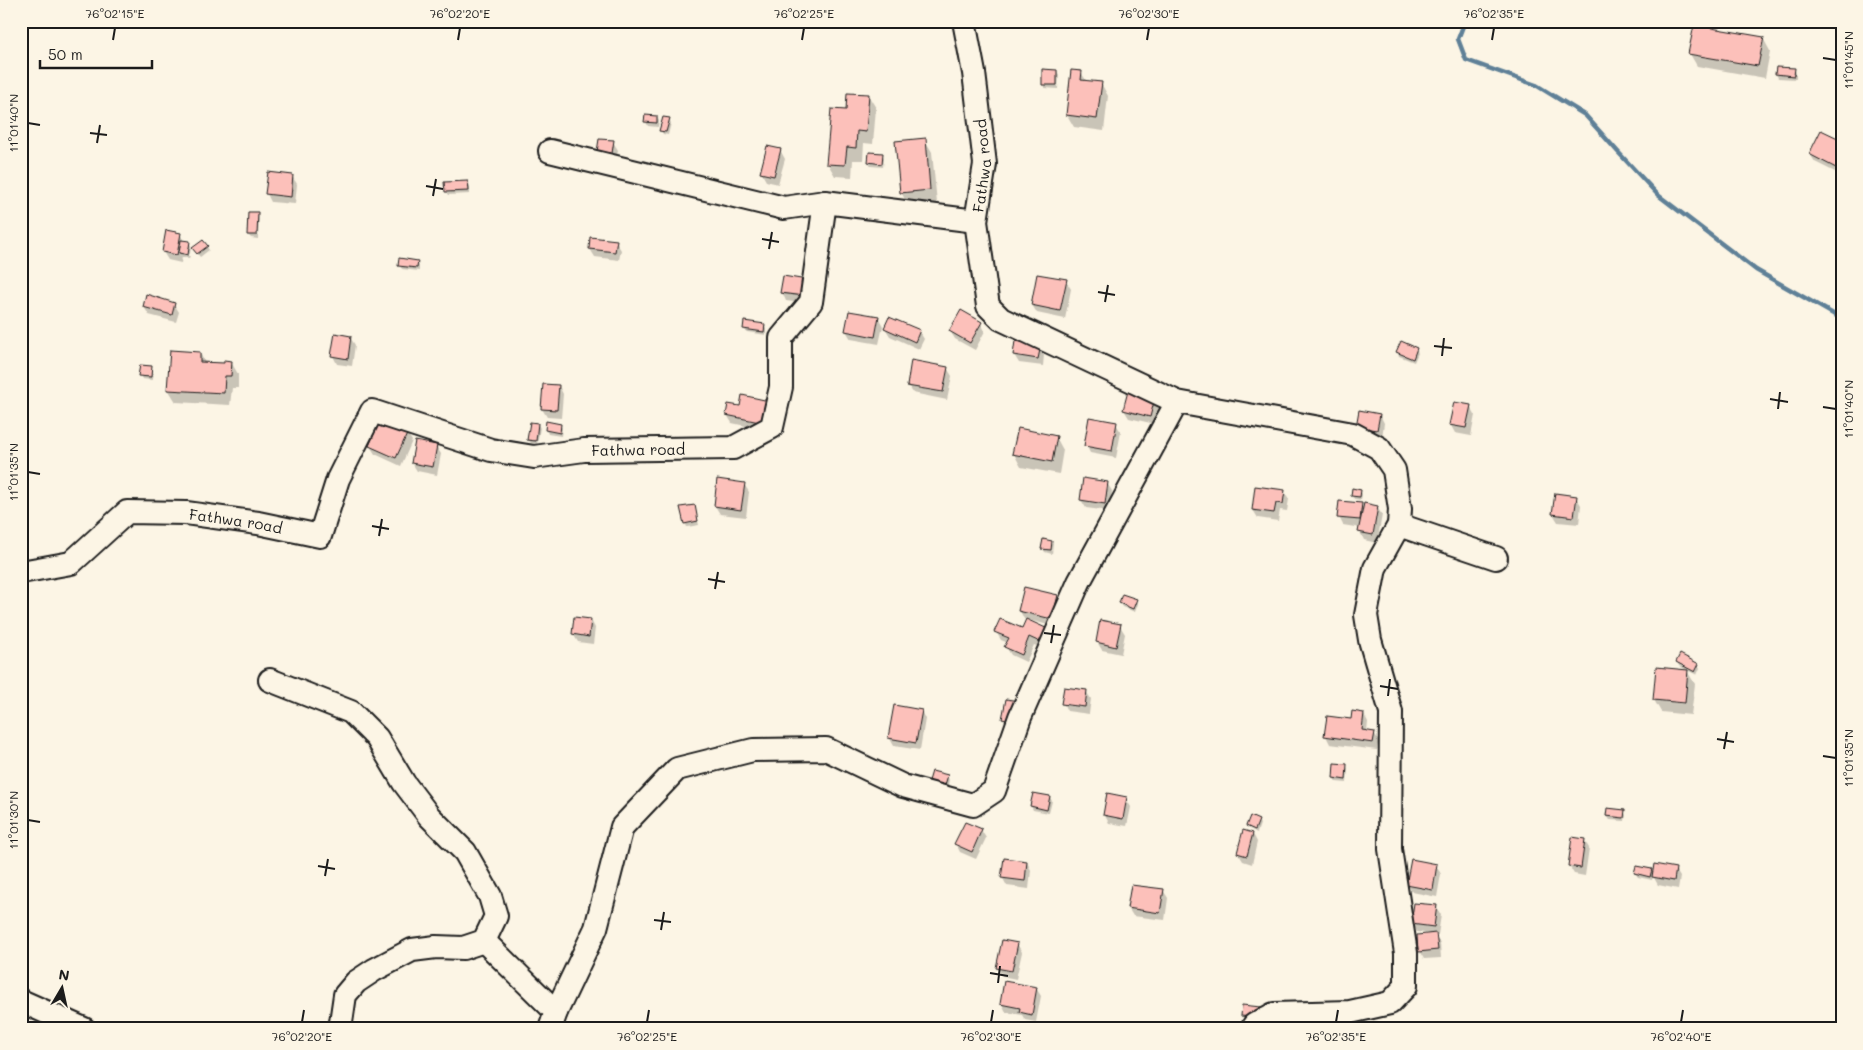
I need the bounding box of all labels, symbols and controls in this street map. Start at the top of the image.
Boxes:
text: 76°02'15"E [86,5,144,21]
text: 76°02'20"E [430,5,490,21]
text: 76°02'25"E [774,5,834,21]
text: 76°02'30"E [1119,5,1180,21]
text: 76°02'35"E [1464,5,1524,21]
text: 11°01'45"N [1840,31,1856,89]
scale bar [40,38,152,70]
text: 50 m [48,44,83,64]
text: 11°01'40"N [5,94,21,152]
street label: Fathwa road [968,118,995,214]
text: 11°01'40"N [1840,380,1856,438]
street label: Fathwa road [591,439,685,460]
text: 11°01'35"N [5,443,21,501]
street label: Fathwa road [188,504,284,538]
text: 11°01'35"N [1840,729,1856,787]
text: 11°01'30"N [5,791,21,849]
north arrow [38,962,88,1012]
text: N [57,964,71,985]
text: 76°02'20"E [272,1028,332,1044]
text: 76°02'25"E [617,1028,677,1044]
text: 76°02'30"E [961,1028,1022,1044]
text: 76°02'35"E [1306,1028,1366,1044]
text: 76°02'40"E [1651,1028,1712,1044]

